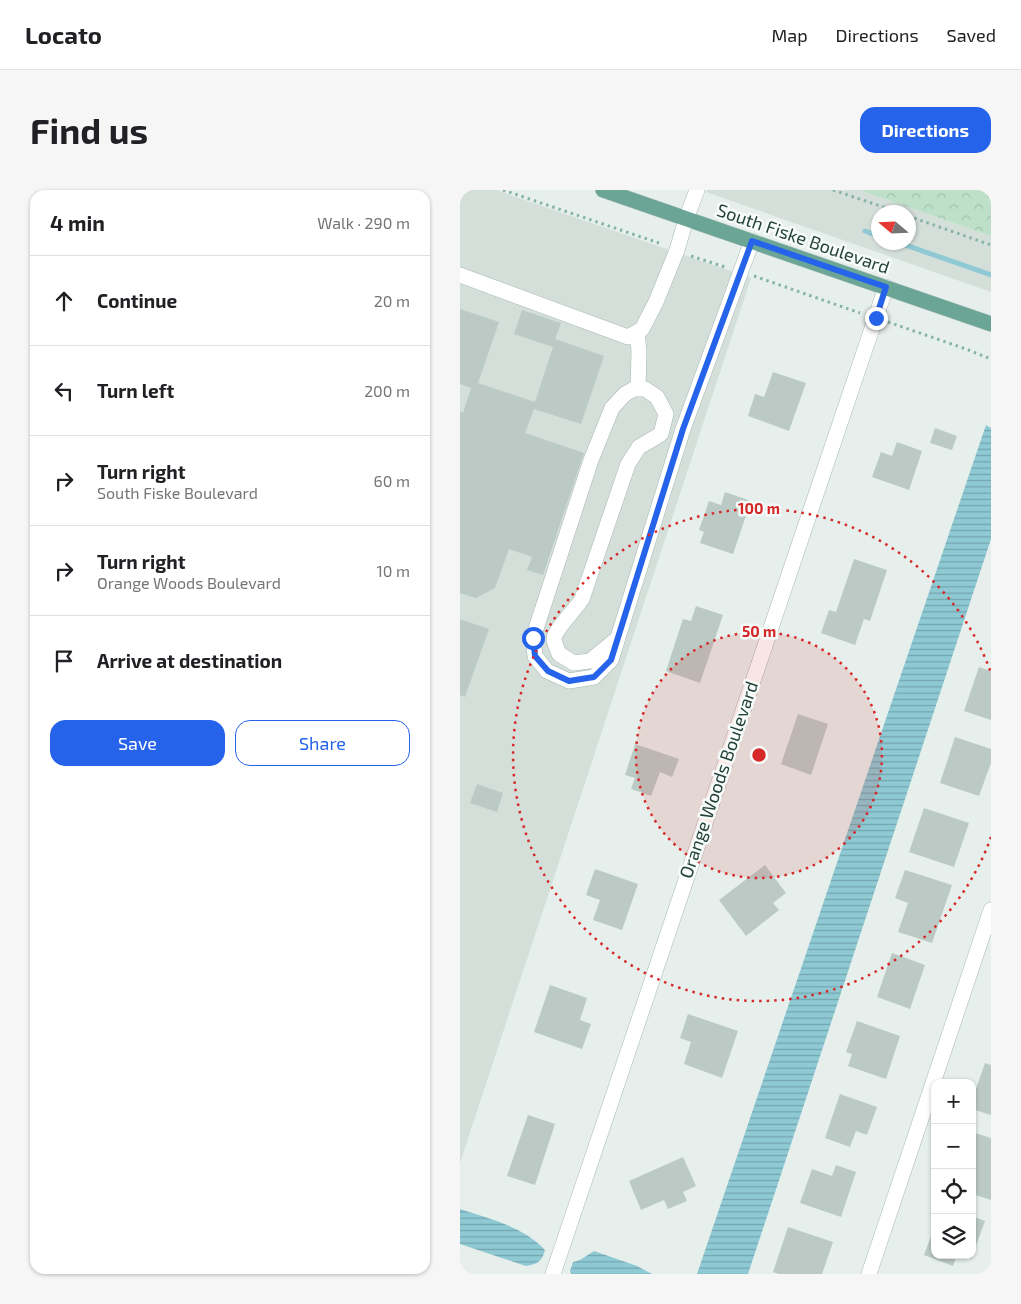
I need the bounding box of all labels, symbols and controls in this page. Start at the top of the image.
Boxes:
text: Locato [25,20,102,49]
text: Map [771,24,808,46]
text: Directions [836,24,919,46]
text: Saved [947,24,996,46]
button: Directions [860,107,991,153]
text: Find us [30,109,148,151]
street label: South Fiske Boulevard [714,198,893,278]
north arrow [871,205,916,250]
text: 4 min [50,210,105,235]
text: Walk · 290 m [317,213,410,232]
icon: ahead [50,287,78,315]
text: Continue [97,289,177,312]
text: 20 m [374,291,410,310]
route end [865,307,888,330]
icon: left [50,377,78,405]
text: Turn left [97,379,174,402]
text: 200 m [364,381,410,400]
text: Turn right [97,460,185,483]
icon: right [50,467,78,495]
text: 60 m [374,471,410,490]
text: South Fiske Boulevard [97,483,258,502]
text: 100 m [738,499,780,517]
text: Turn right [97,550,185,573]
icon: right [50,557,78,585]
text: 10 m [376,561,410,580]
text: Orange Woods Boulevard [97,573,281,592]
text: 50 m [742,622,776,640]
route start [522,627,545,650]
icon: arrive [50,647,78,675]
text: Arrive at destination [97,649,282,672]
street label: Orange Woods Boulevard [674,678,762,881]
button: Save [50,720,225,766]
button: Share [235,720,410,766]
centre of rings [750,746,768,764]
map controls [931,1079,976,1259]
button: + [931,1079,976,1124]
button: − [931,1124,976,1169]
button: locate [931,1169,976,1214]
button: layers [931,1214,976,1259]

